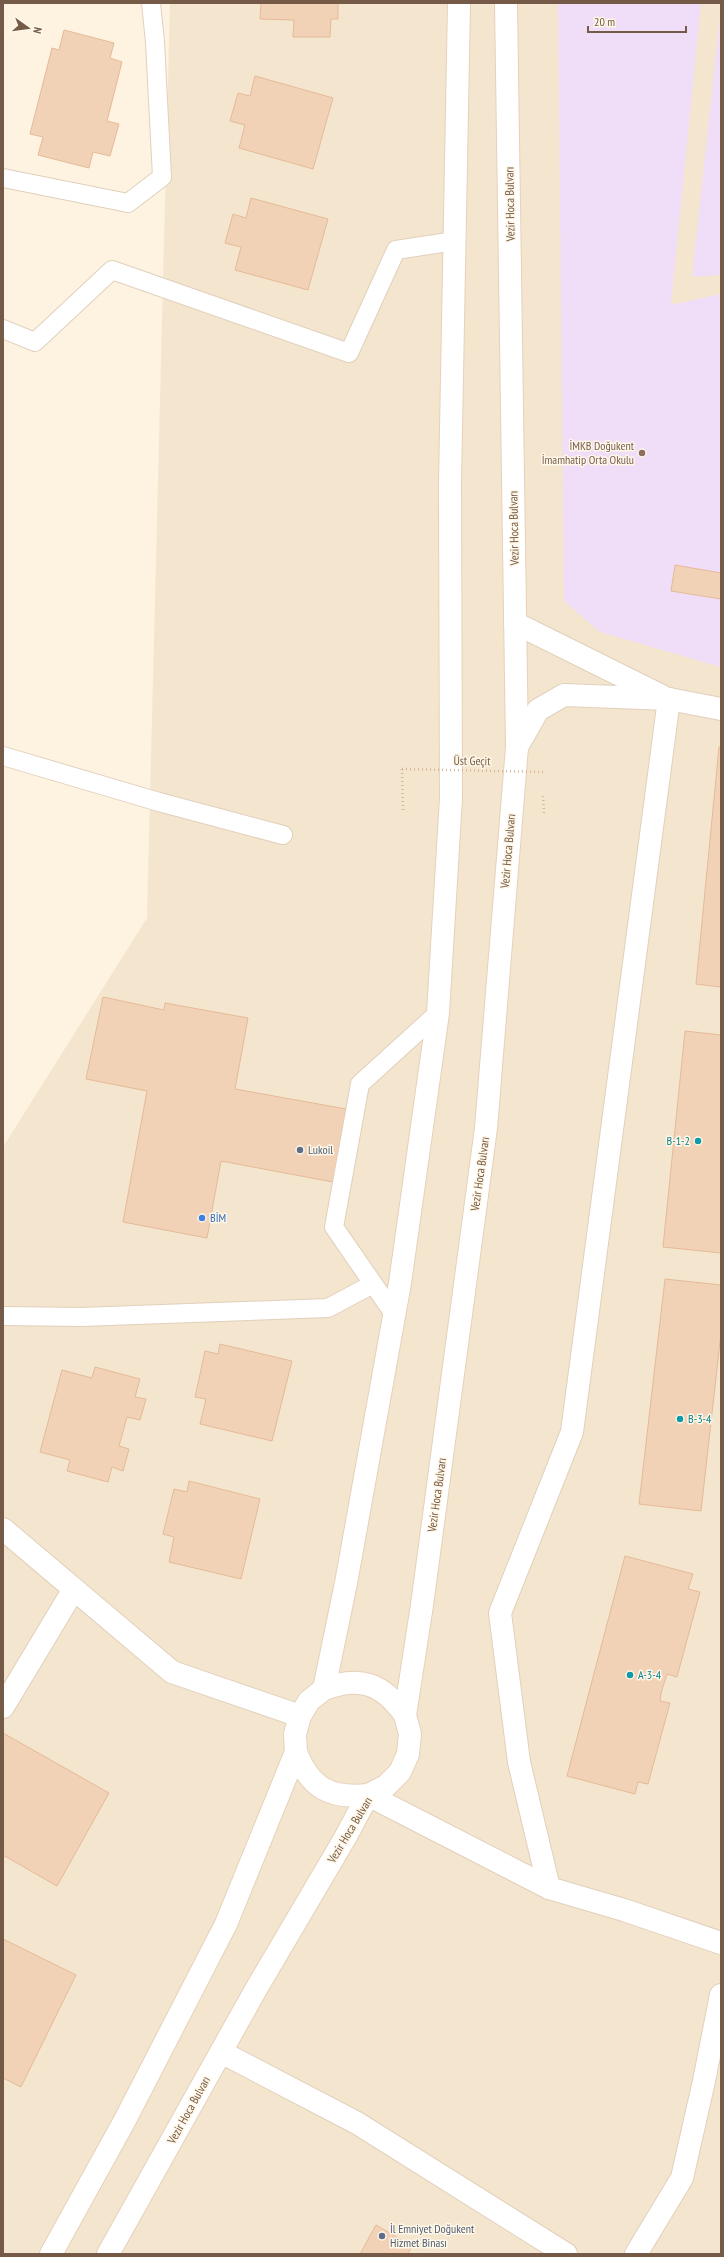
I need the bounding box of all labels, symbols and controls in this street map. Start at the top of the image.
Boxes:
north arrow [8,8,48,48]
scale bar [588,8,686,34]
text: 20 m [594,14,615,29]
text: N [30,26,45,35]
street label: Vezir Hoca Bulvarı [501,166,518,243]
place label: İMKB Doğukent İmamhatip Orta Okulu [542,438,635,467]
marker: İMKB Doğukent İmamhatip Orta Okulu [637,448,647,458]
street label: Vezir Hoca Bulvarı [505,490,522,567]
street label: Üst Geçit [453,753,491,768]
street label: Vezir Hoca Bulvarı [497,813,518,890]
place label: B-1-2 [667,1133,690,1148]
street label: Vezir Hoca Bulvarı [467,1136,492,1213]
marker: B-1-2 [693,1136,703,1146]
place label: Lukoil [308,1142,333,1157]
marker: Lukoil [295,1145,305,1155]
place label: BİM [210,1210,226,1225]
marker: BİM [197,1213,207,1223]
place label: B-3-4 [688,1411,712,1426]
marker: B-3-4 [675,1414,685,1424]
street label: Vezir Hoca Bulvarı [424,1457,449,1534]
place label: A-3-4 [638,1667,662,1682]
marker: A-3-4 [625,1670,635,1680]
street label: Vezir Hoca Bulvarı [323,1794,375,1867]
street label: Vezir Hoca Bulvarı [163,2073,213,2147]
place label: İl Emniyet Doğukent Hizmet Binası [390,2221,475,2250]
marker: İl Emniyet Doğukent Hizmet Binası [377,2231,387,2241]

